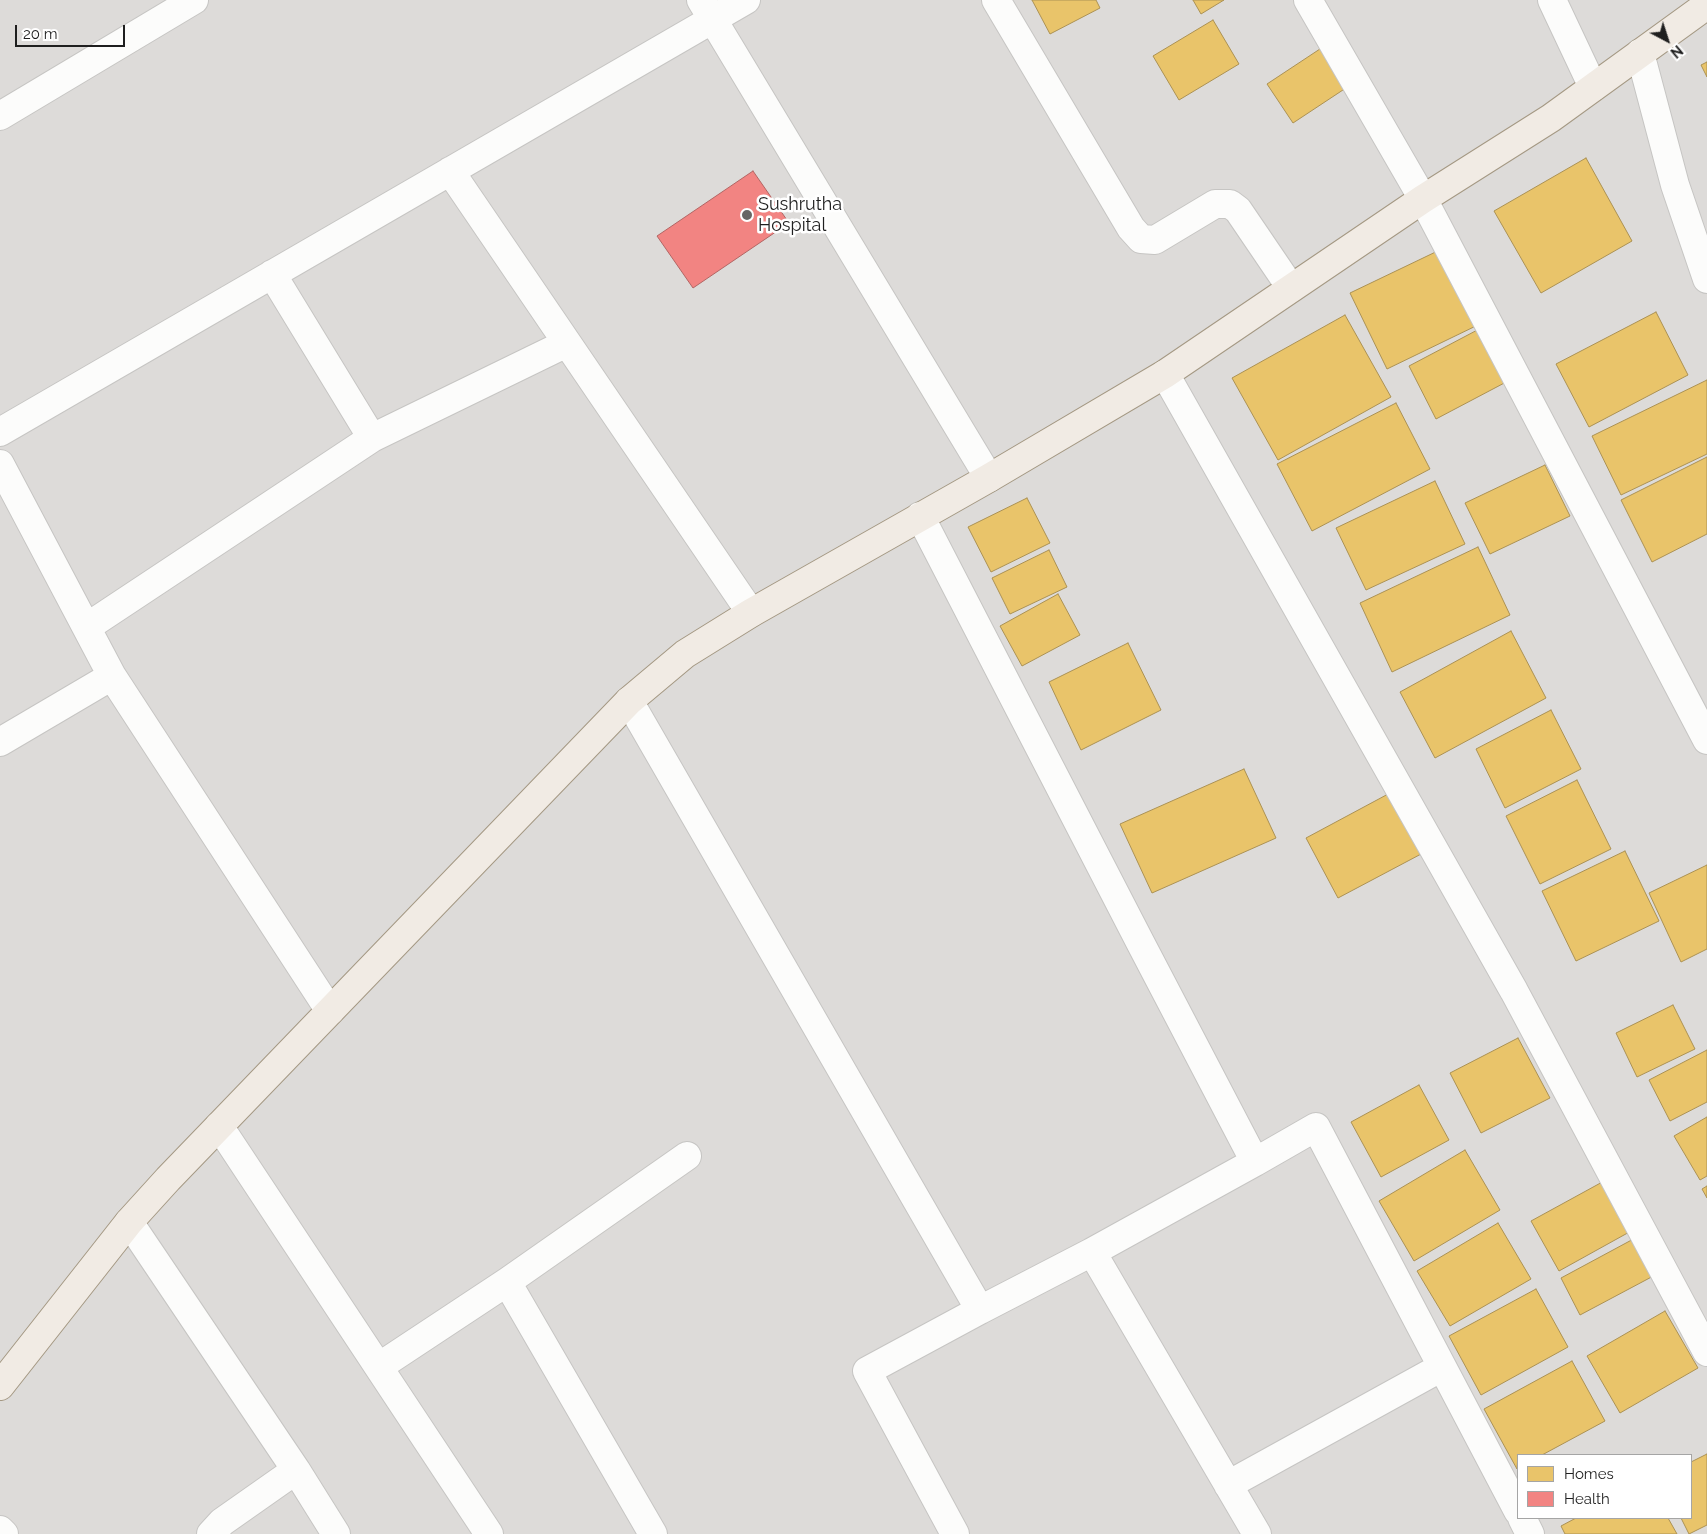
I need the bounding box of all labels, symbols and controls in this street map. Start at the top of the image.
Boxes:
scale bar [18,15,128,47]
north arrow [1642,15,1692,65]
text: 20 m [23,25,58,43]
text: N [1667,42,1686,61]
place label: Sushrutha Hospital [758,194,842,236]
marker: Sushrutha Hospital [740,208,754,222]
legend [1517,1454,1692,1519]
text: Homes [1564,1465,1614,1483]
text: Health [1564,1490,1610,1508]

